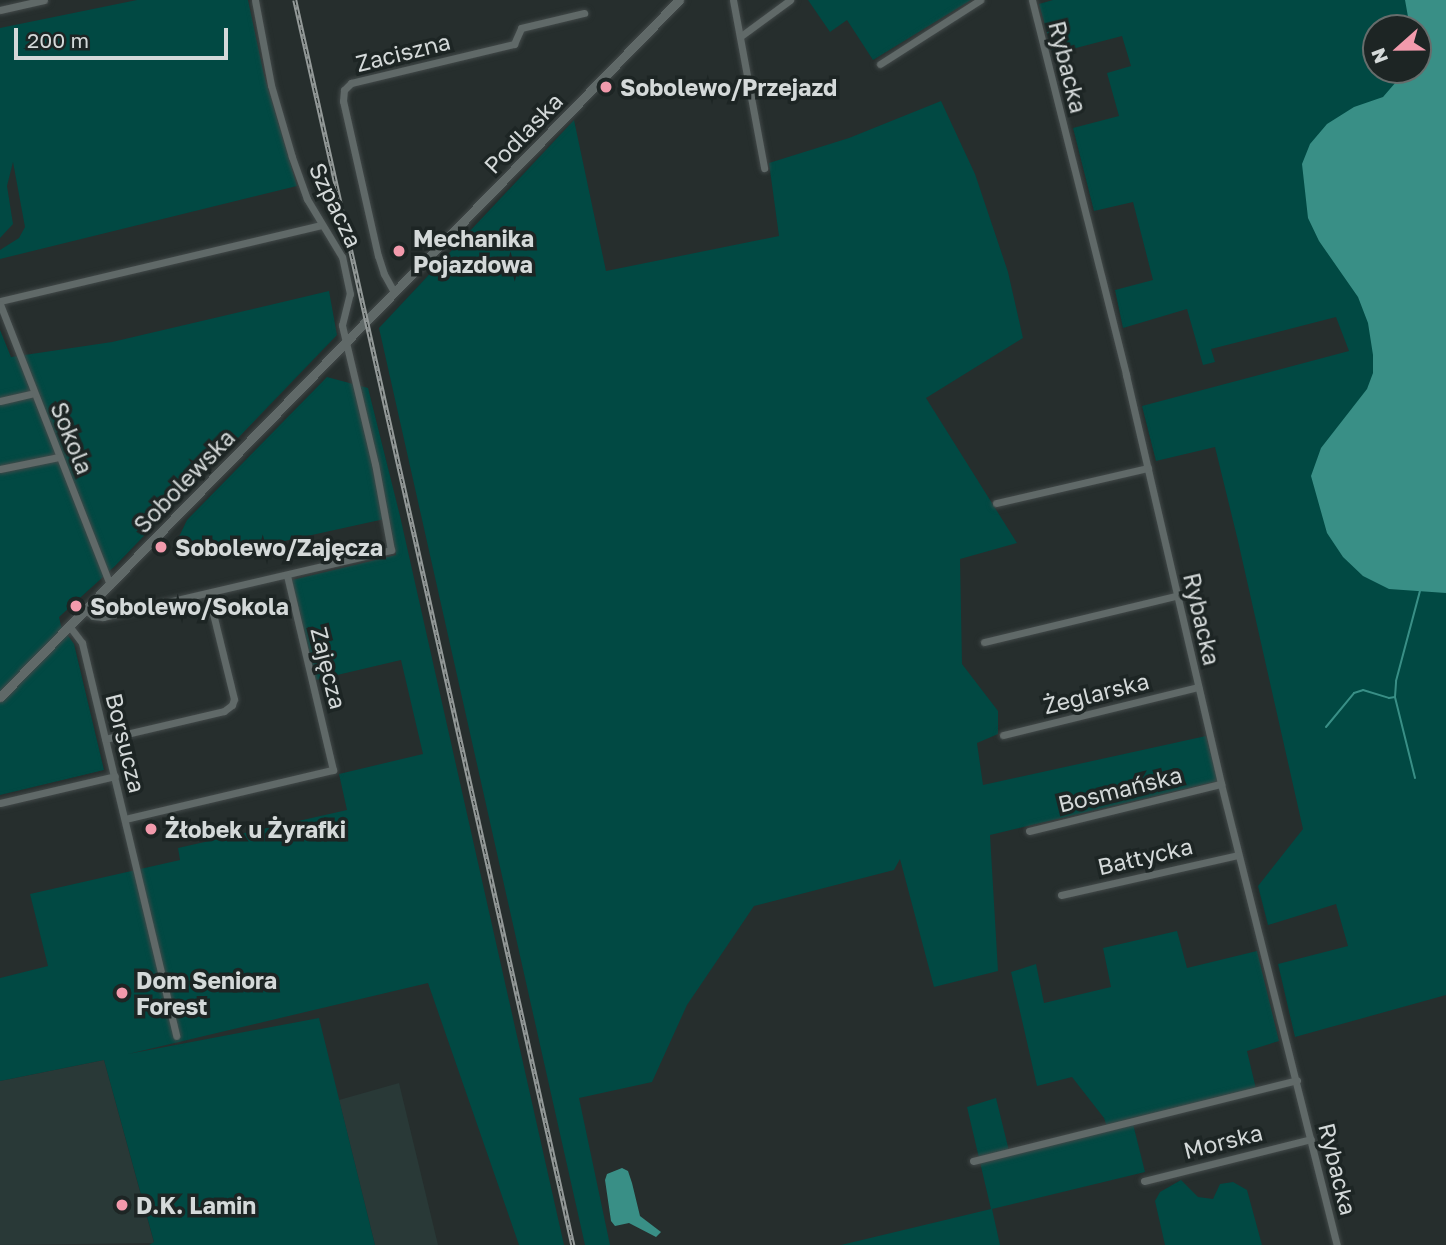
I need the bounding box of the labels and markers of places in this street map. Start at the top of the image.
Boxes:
place label: Sobolewo/Przejazd [620,73,837,101]
marker: Sobolewo/Przejazd [598,79,614,95]
place label: Mechanika Pojazdowa [413,224,534,278]
marker: Mechanika Pojazdowa [391,243,407,259]
place label: Sobolewo/Zajęcza [175,533,383,561]
marker: Sobolewo/Zajęcza [153,539,169,555]
place label: Sobolewo/Sokola [90,592,289,620]
marker: Sobolewo/Sokola [68,598,84,614]
place label: Żłobek u Żyrafki [165,815,346,843]
marker: Żłobek u Żyrafki [143,821,159,837]
place label: Dom Seniora Forest [136,966,277,1020]
marker: Dom Seniora Forest [114,985,130,1001]
place label: D.K. Lamin [136,1191,256,1219]
marker: D.K. Lamin [114,1197,130,1213]

